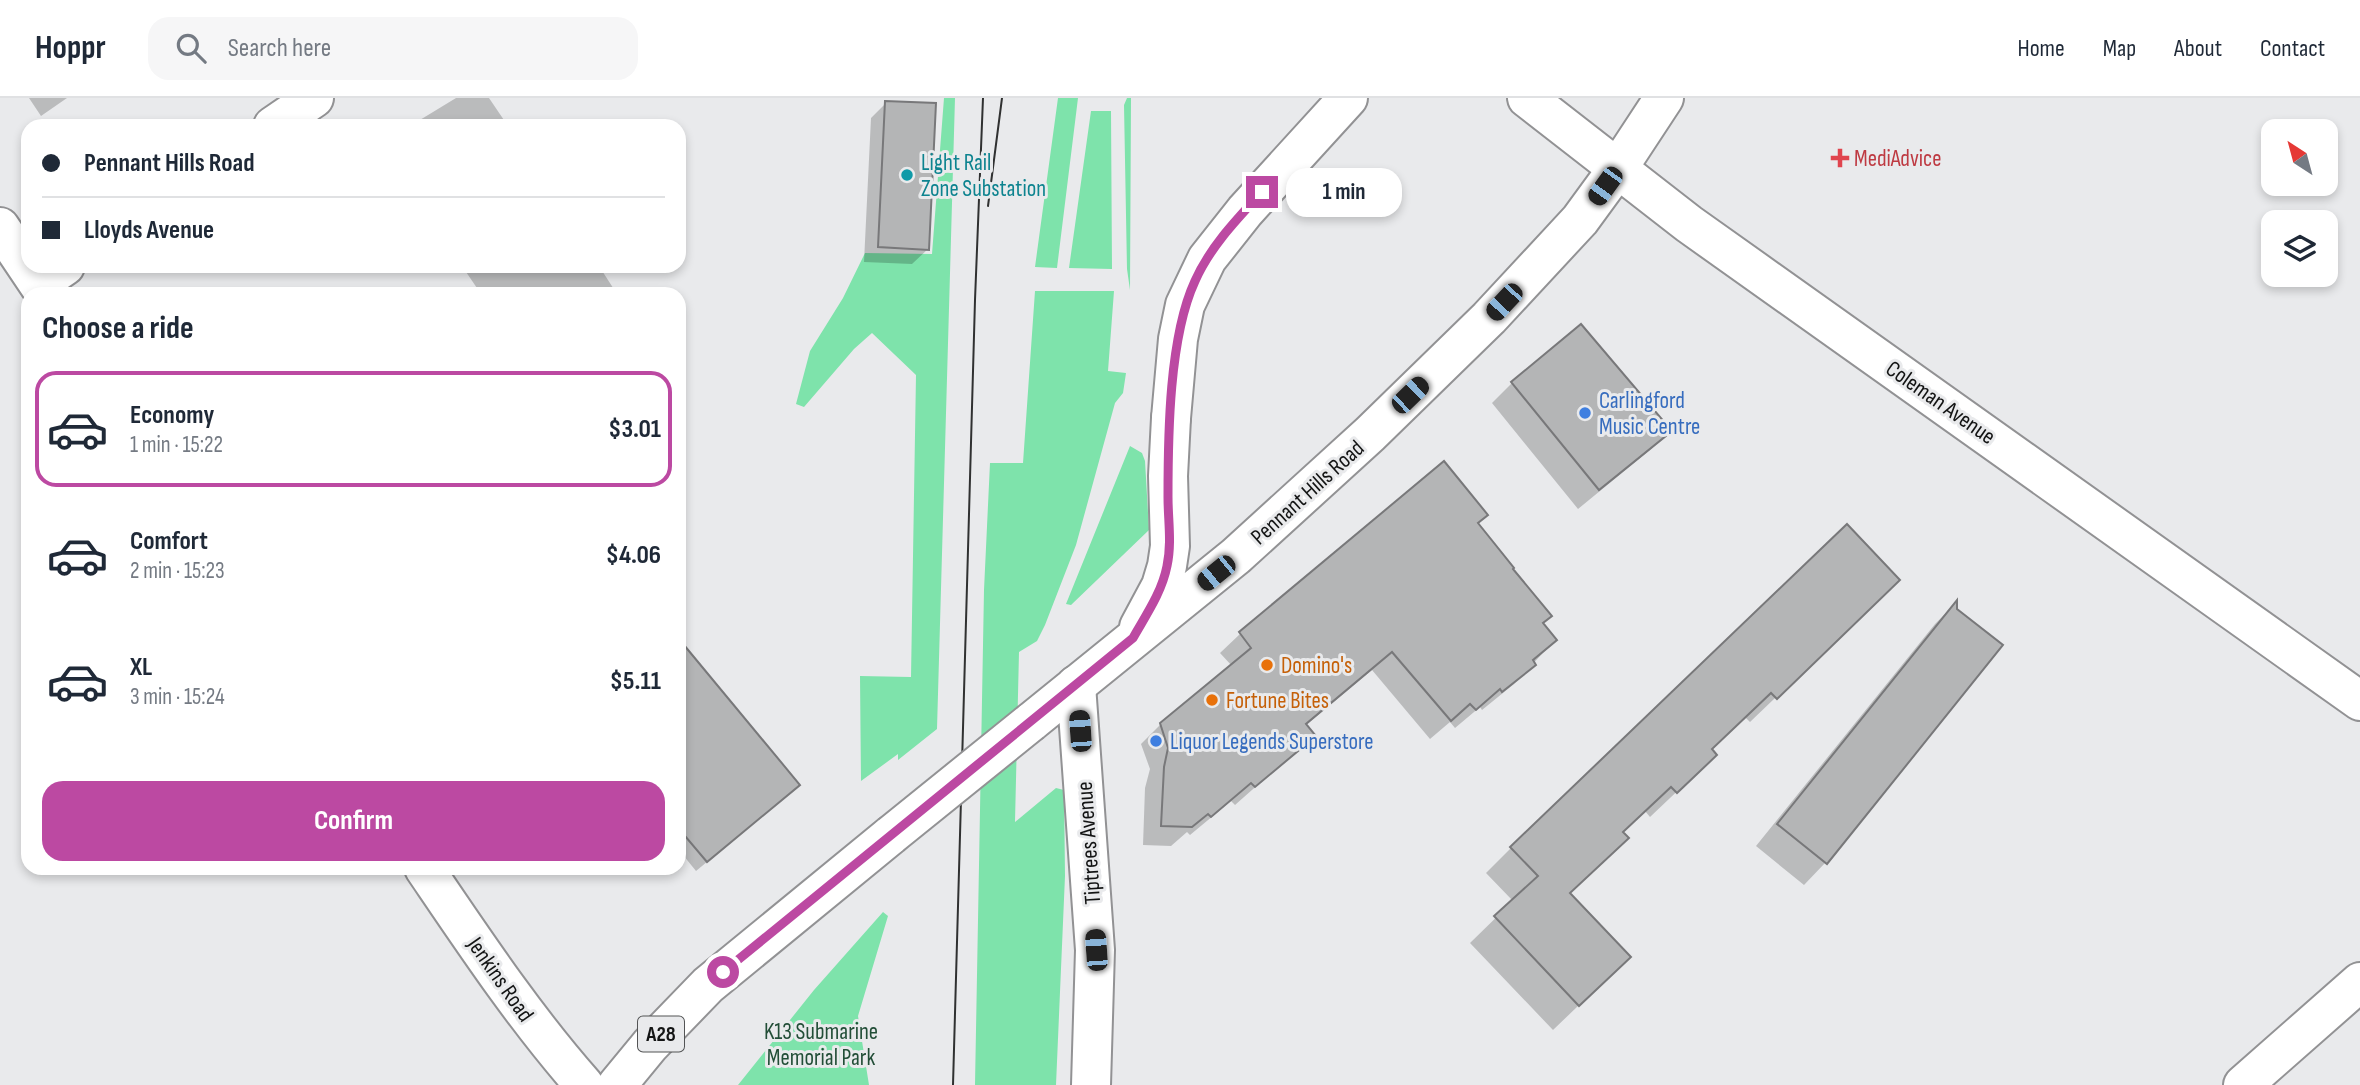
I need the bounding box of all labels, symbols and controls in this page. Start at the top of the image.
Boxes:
search box [148,17,638,80]
text: Hoppr [35,28,106,68]
icon: search [172,29,210,67]
text: Search here [228,33,331,64]
text: Home [2017,34,2065,63]
text: Map [2103,34,2136,63]
text: About [2174,34,2222,63]
text: Contact [2260,34,2325,63]
north arrow [2261,119,2338,196]
map controls [2261,119,2338,287]
place label: MediAdvice [1854,145,1941,173]
text: Pennant Hills Road [84,148,254,179]
place label: Light Rail Zone Substation [921,149,1046,203]
marker: MediAdvice [1832,150,1848,166]
car [1585,163,1626,209]
marker: Light Rail Zone Substation [899,167,915,183]
callout: 1 min [1286,168,1402,217]
route end [1246,176,1278,208]
text: 1 min [1323,178,1365,206]
button: layers [2261,210,2338,287]
text: Lloyds Avenue [84,215,214,246]
car [1482,279,1527,325]
text: Choose a ride [42,309,194,348]
street label: Coleman Avenue [1880,355,2001,451]
car [1388,373,1433,417]
place label: Carlingford Music Centre [1599,387,1700,441]
icon: car [46,398,109,461]
text: Economy [130,400,214,431]
marker: Carlingford Music Centre [1577,405,1593,421]
text: $3.01 [608,414,661,445]
text: 1 min · 15:22 [130,431,223,459]
street label: Pennant Hills Road [1245,435,1370,551]
icon: car [46,524,109,587]
text: Comfort [130,526,208,557]
text: $4.06 [606,540,661,571]
car [1194,552,1239,594]
text: 2 min · 15:23 [130,557,225,585]
icon: car [46,650,109,713]
text: XL [130,652,152,683]
place label: Domino's [1281,652,1352,680]
marker: Domino's [1259,657,1275,673]
text: $5.11 [610,666,661,697]
text: 3 min · 15:24 [130,683,225,711]
place label: Fortune Bites [1226,687,1329,715]
marker: Fortune Bites [1204,692,1220,708]
car [1069,709,1092,753]
place label: Liquor Legends Superstore [1170,728,1374,756]
marker: Liquor Legends Superstore [1148,733,1164,749]
button: Confirm [42,781,665,861]
street label: Tiptrees Avenue [1071,781,1107,905]
car [1085,928,1108,972]
street label: Jenkins Road [460,931,539,1027]
route start [707,956,739,988]
road number: A28 [638,1016,684,1052]
park label: K13 Submarine Memorial Park [764,1018,878,1072]

